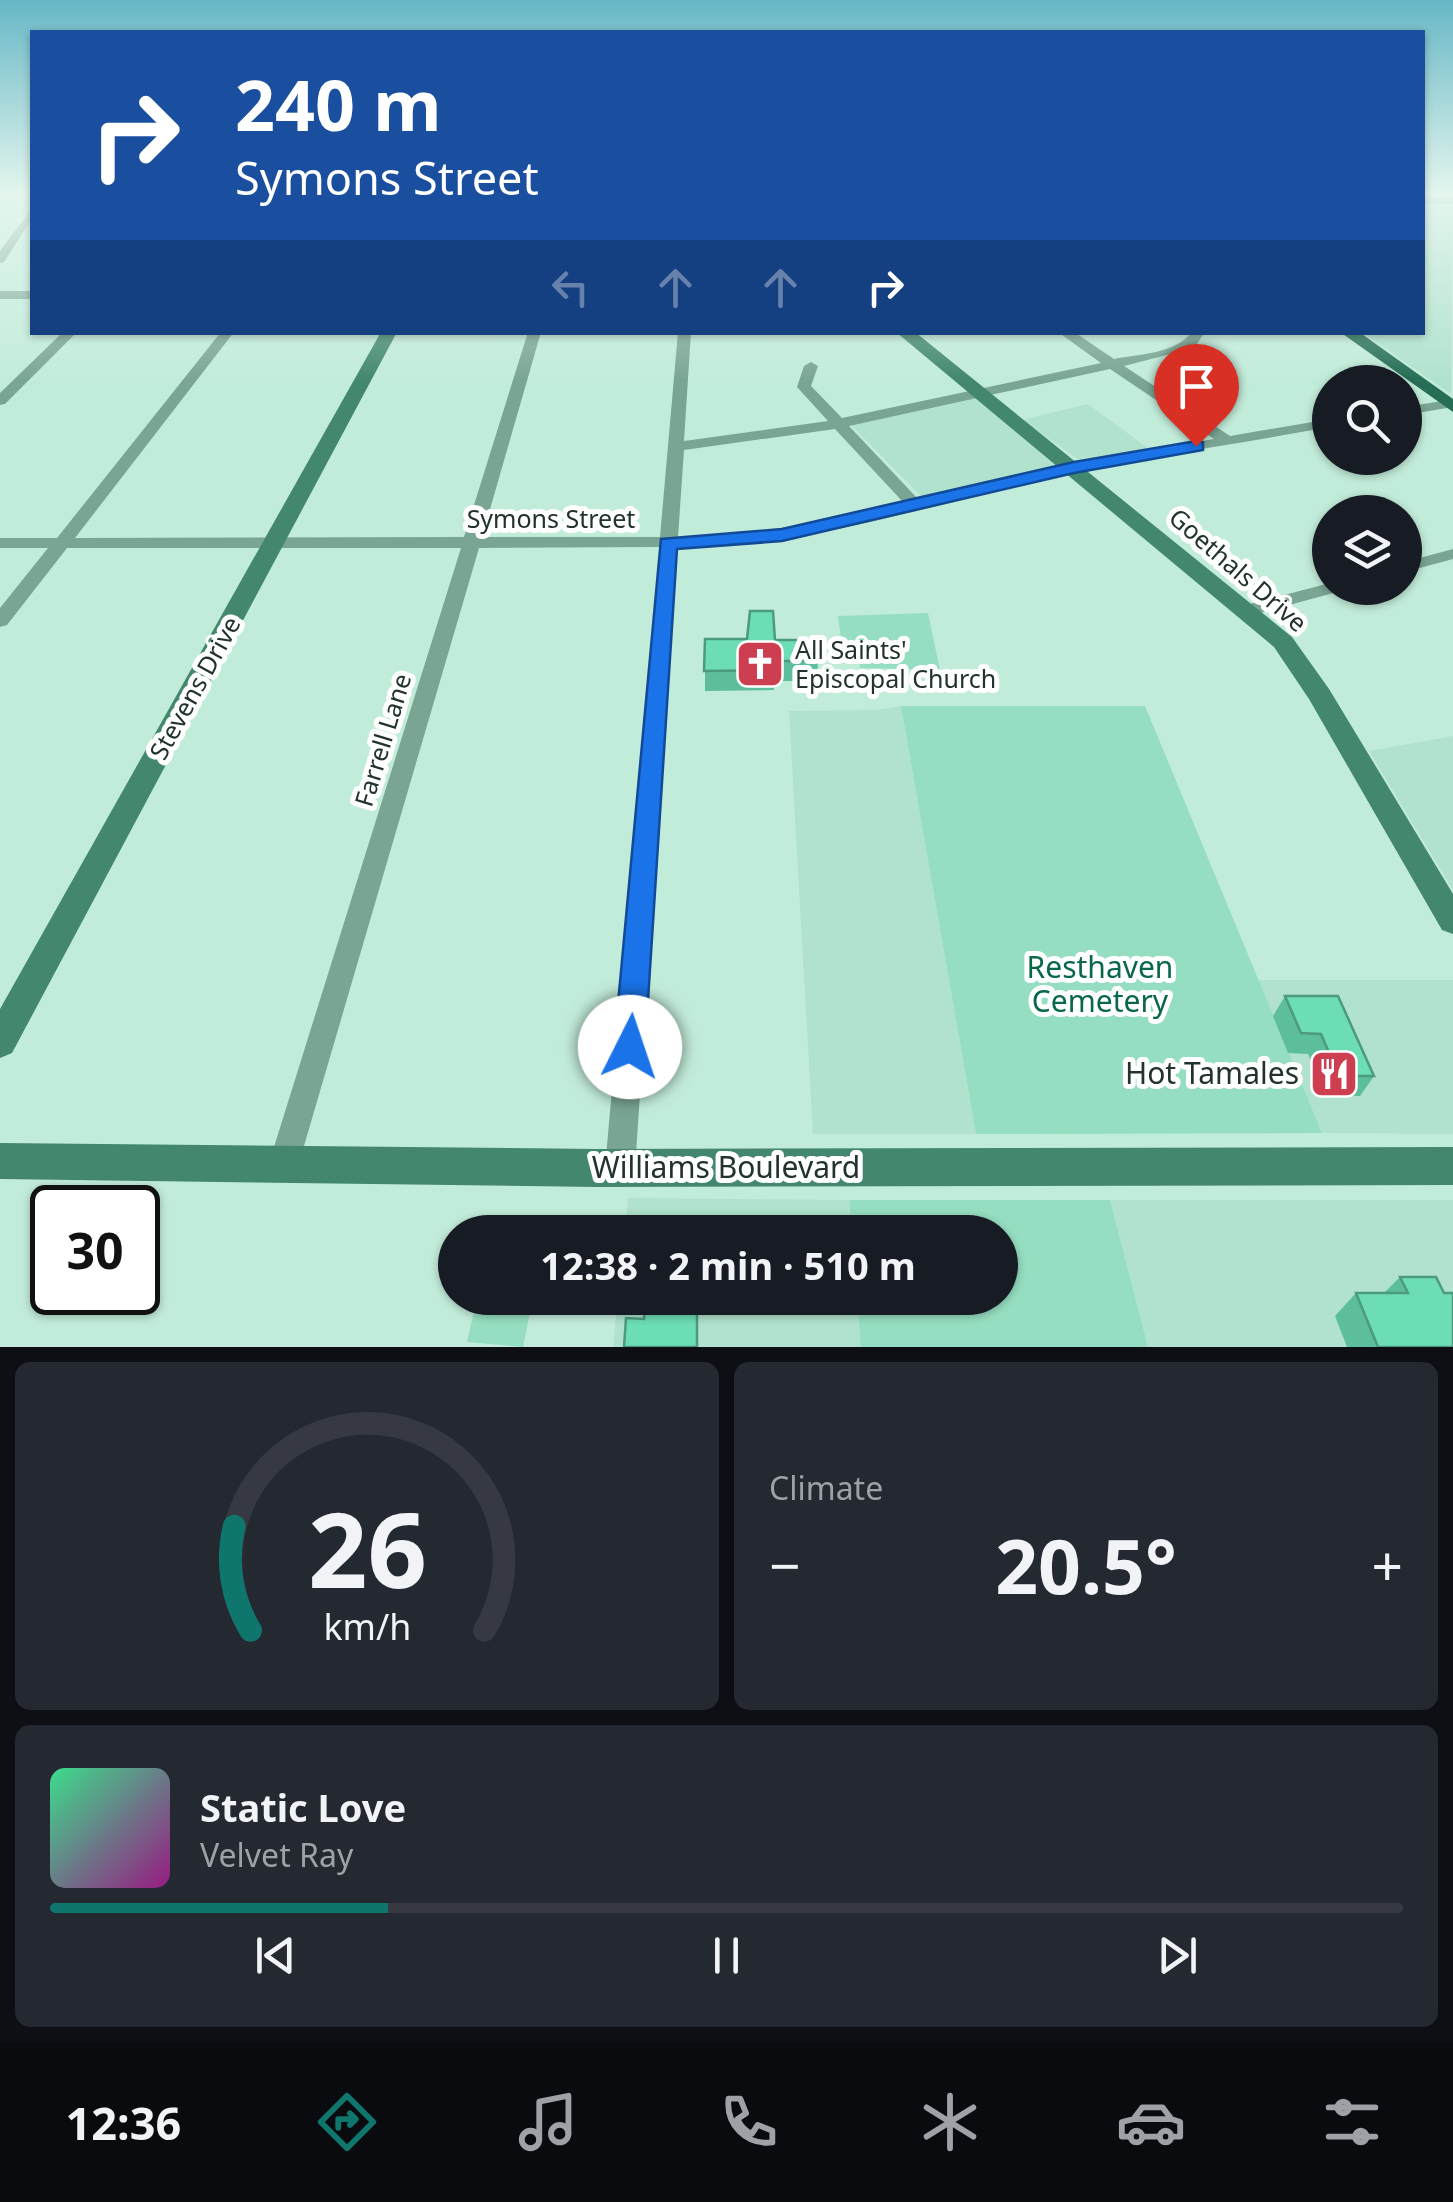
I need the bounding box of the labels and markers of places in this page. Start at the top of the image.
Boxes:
pin [1154,344,1239,447]
place label: All Saints' Episcopal Church [795,632,996,695]
church icon: All Saints' Episcopal Church [734,638,786,690]
restaurant icon: Hot Tamales [1308,1048,1360,1100]
place label: Hot Tamales [1125,1052,1299,1093]

